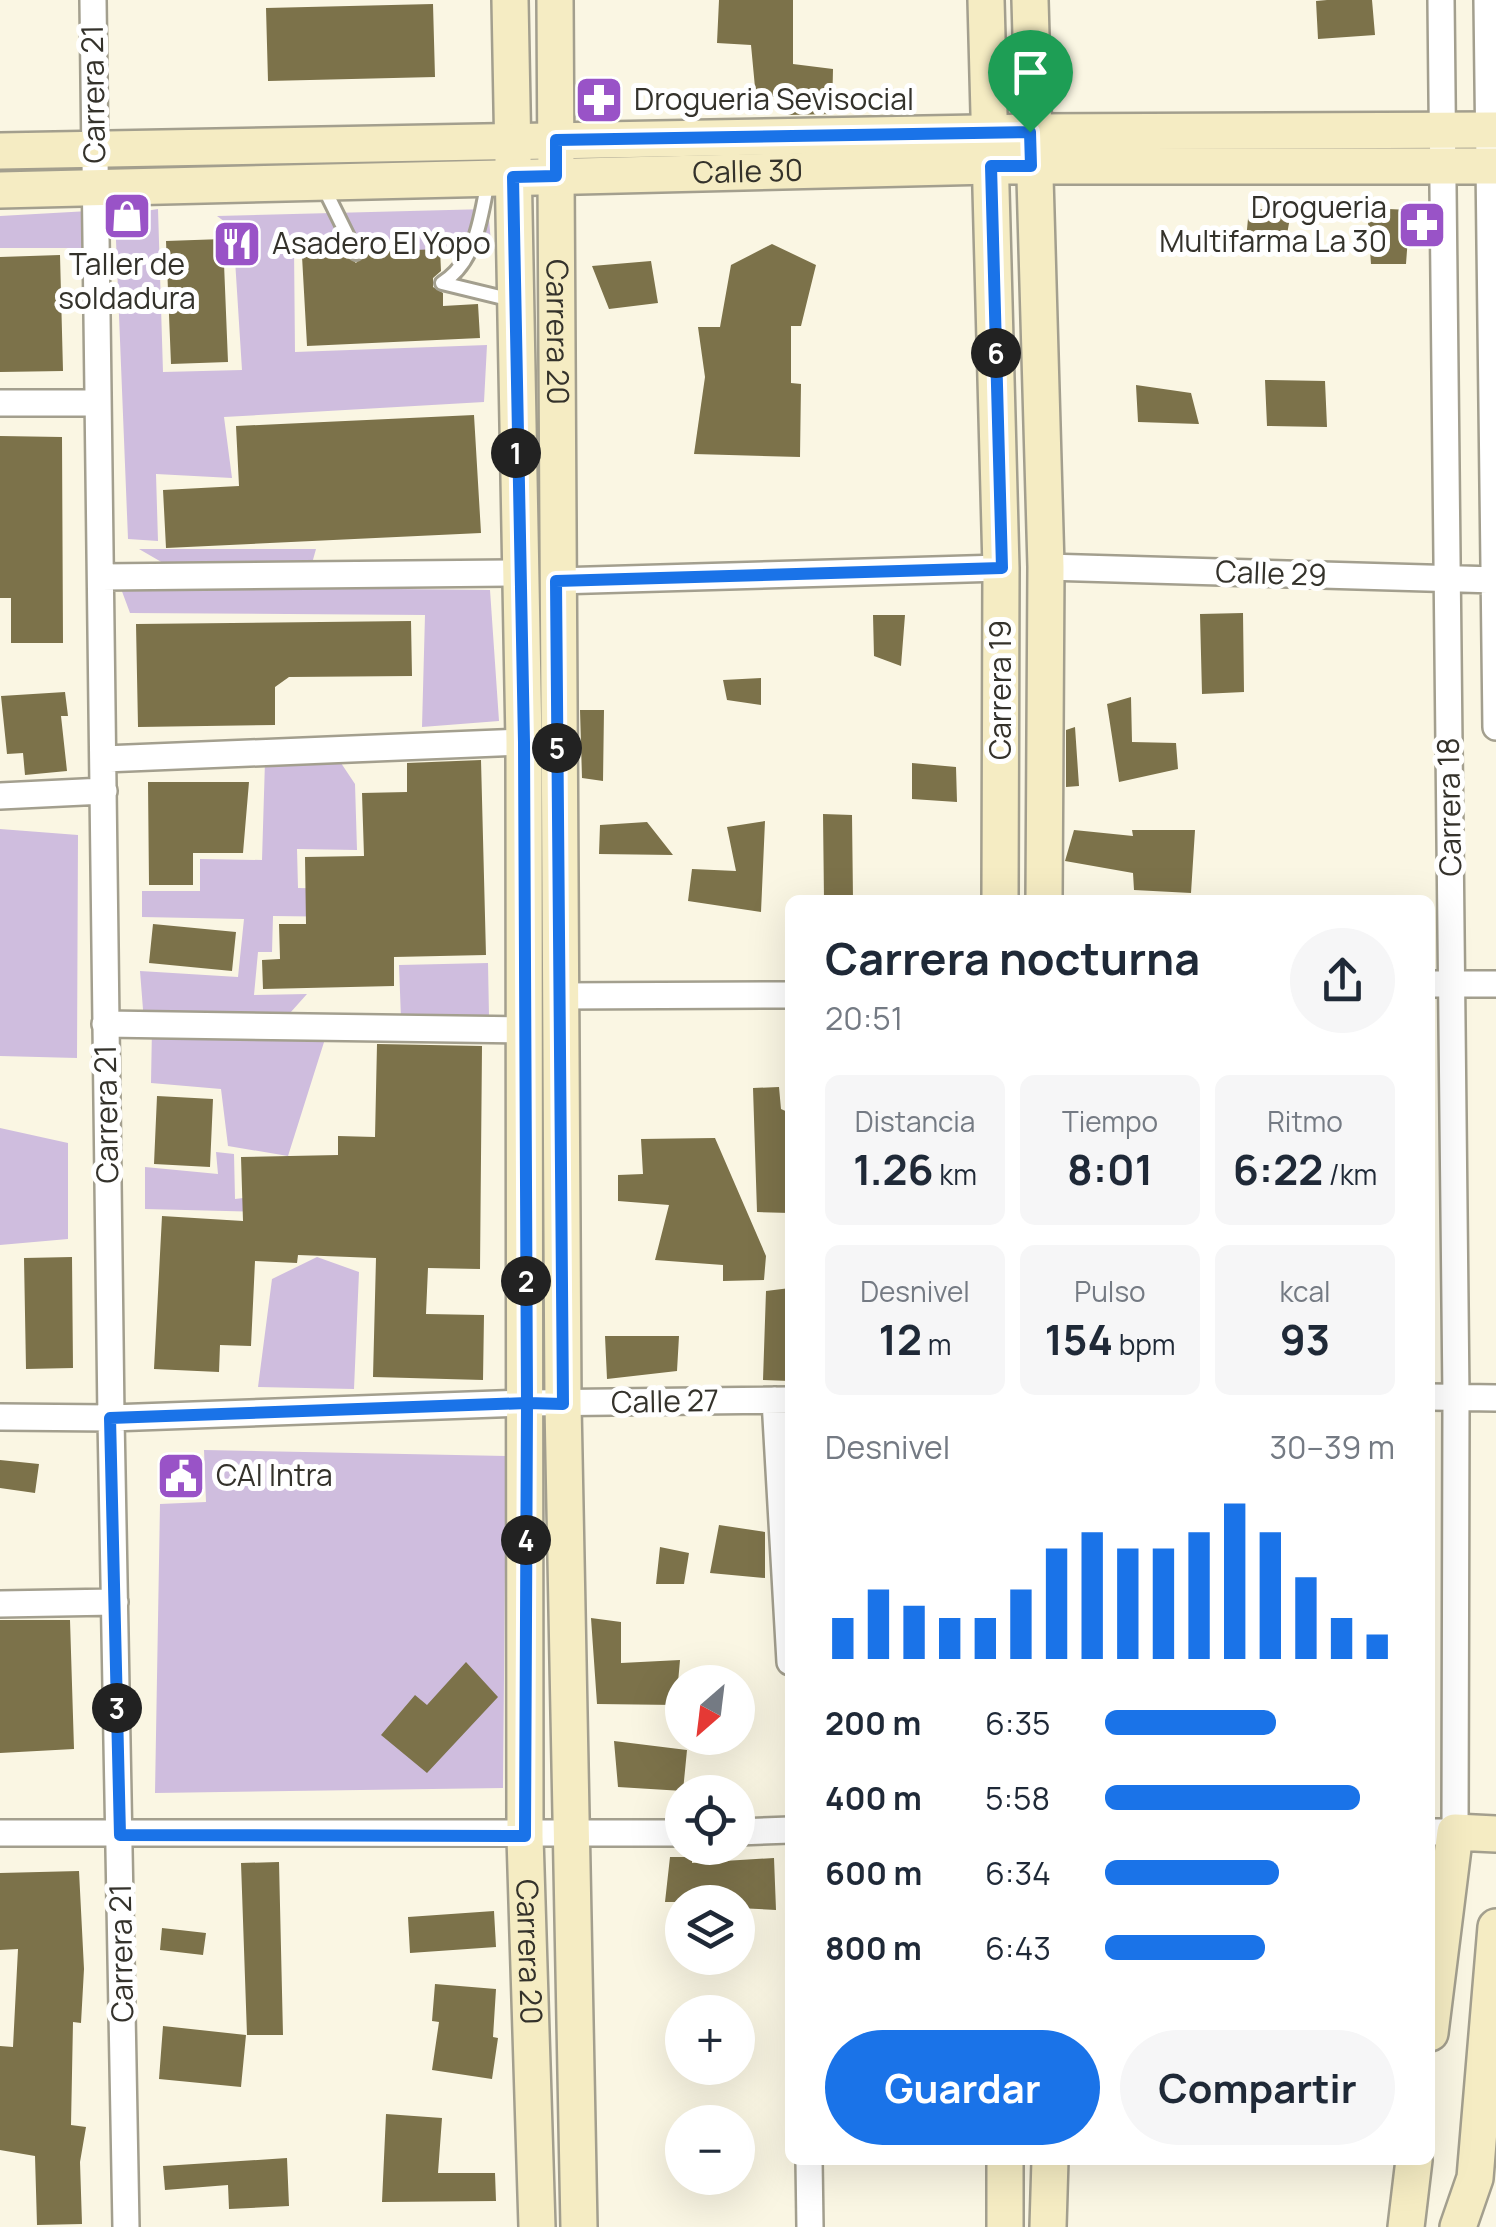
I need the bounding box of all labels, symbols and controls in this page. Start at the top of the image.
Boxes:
street label: Carrera 21 [71,24,114,164]
pin [988,30,1073,133]
icon: arrive [1003,45,1058,100]
pharmacy icon: Drogueria Sevisocial [573,74,625,126]
place label: Drogueria Sevisocial [634,78,914,119]
street label: Calle 30 [692,149,804,192]
place label: Drogueria Multifarma La 30 [1159,186,1387,261]
shop icon: Taller de soldadura [101,190,153,242]
pharmacy icon: Drogueria Multifarma La 30 [1396,199,1448,251]
restaurant icon: Asadero El Yopo [211,218,263,270]
place label: Asadero El Yopo [272,222,491,263]
place label: Taller de soldadura [58,243,196,318]
street label: Carrera 20 [537,259,579,405]
pin: 6 [971,328,1021,378]
text: 6 [987,334,1005,372]
pin: 1 [491,428,541,478]
text: 1 [510,434,522,472]
street label: Calle 29 [1215,550,1327,595]
street label: Carrera 19 [979,620,1020,760]
pin: 5 [532,723,582,773]
text: 5 [549,729,565,767]
street label: Carrera 18 [1427,737,1470,877]
text: Carrera nocturna [825,927,1200,989]
button: share [1290,928,1395,1033]
text: 20:51 [825,996,903,1040]
street label: Carrera 21 [84,1044,127,1184]
text: Distancia [855,1102,975,1140]
text: Tiempo [1062,1102,1158,1140]
text: Ritmo [1267,1102,1343,1140]
text: 1.26 [853,1140,934,1198]
text: 8:01 [1067,1140,1153,1198]
text: 6:22 [1233,1140,1323,1198]
text: km [934,1155,977,1193]
text: /km [1323,1155,1377,1193]
pin: 2 [501,1256,551,1306]
text: 2 [518,1262,534,1300]
text: Desnivel [860,1272,970,1310]
text: Pulso [1074,1272,1146,1310]
text: kcal [1279,1272,1331,1310]
text: 12 [879,1310,922,1368]
text: 154 [1044,1310,1113,1368]
text: 93 [1280,1310,1330,1368]
text: m [922,1325,951,1363]
text: bpm [1113,1325,1176,1363]
street label: Calle 27 [611,1379,719,1422]
text: Desnivel [825,1425,950,1469]
text: 30–39 m [1269,1425,1395,1469]
public building icon: CAI Intra [155,1450,207,1502]
place label: CAI Intra [216,1454,333,1495]
pin: 4 [501,1515,551,1565]
text: 4 [517,1521,535,1559]
north arrow [665,1665,755,1755]
map controls [665,1665,755,2195]
pin: 3 [92,1683,142,1733]
text: 3 [109,1689,125,1727]
text: 200 m [825,1701,921,1745]
text: 6:35 [985,1701,1051,1745]
button: locate [665,1775,755,1865]
text: 400 m [825,1776,922,1820]
text: 5:58 [985,1776,1050,1820]
text: 600 m [825,1851,922,1895]
text: 6:34 [985,1851,1051,1895]
street label: Carrera 20 [507,1878,553,2025]
street label: Carrera 21 [99,1883,142,2023]
button: layers [665,1885,755,1975]
text: 800 m [825,1926,922,1970]
text: 6:43 [985,1926,1051,1970]
button: + [665,1995,755,2085]
button: Guardar [825,2030,1100,2145]
button: Compartir [1120,2030,1395,2145]
button: − [665,2105,755,2195]

